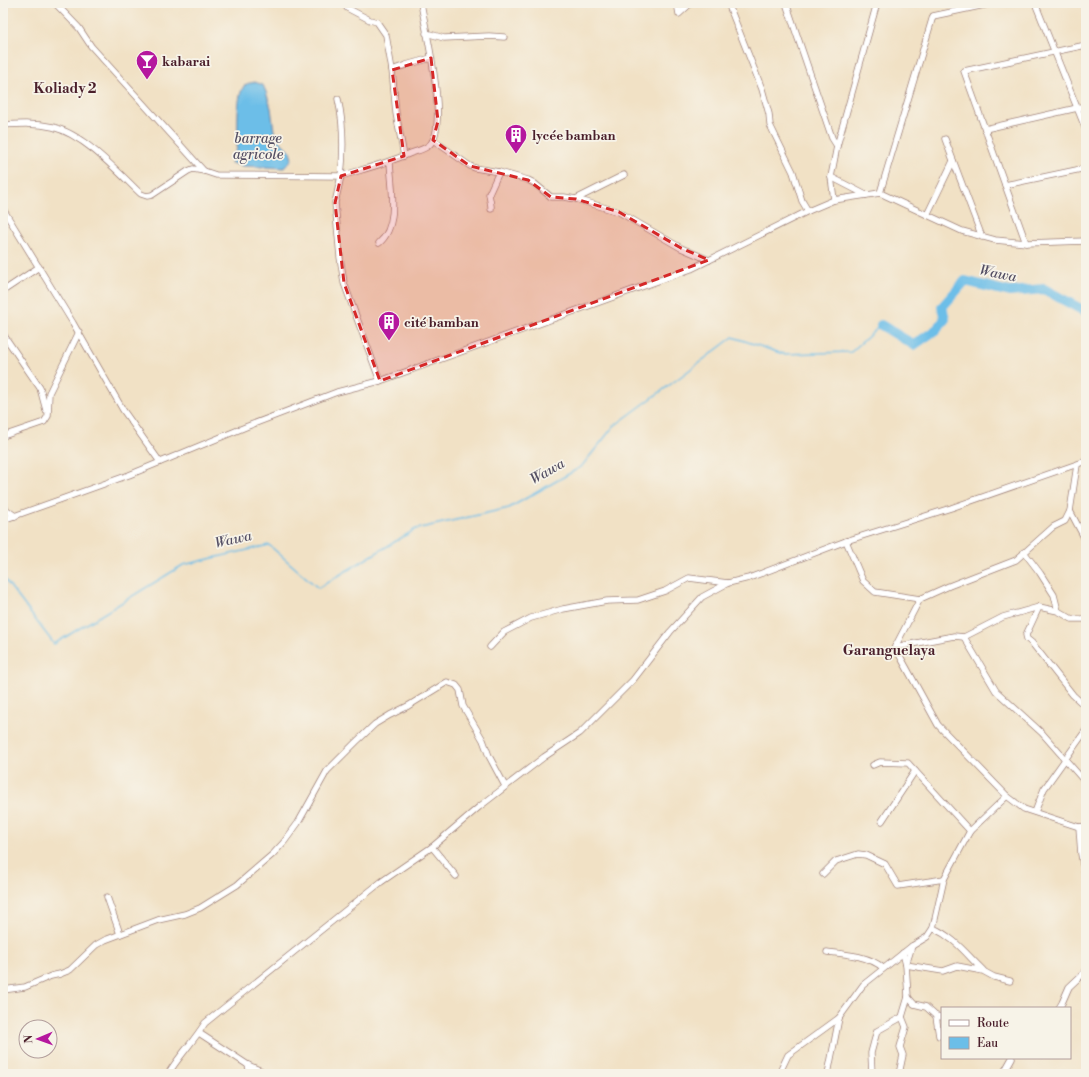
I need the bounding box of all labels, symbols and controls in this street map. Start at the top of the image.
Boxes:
bar icon: kabarai [134,48,160,81]
place label: kabarai [162,54,210,70]
district label: Koliady 2 [34,80,97,98]
building icon: lycée bamban [503,122,529,155]
place label: lycée bamban [532,128,616,144]
water label: barrage agricole [233,130,284,164]
water label: Wawa [978,262,1018,286]
building icon: cité bamban [376,309,402,342]
place label: cité bamban [404,315,479,331]
water label: Wawa [527,455,568,489]
water label: Wawa [213,527,254,553]
district label: Garanguelaya [843,642,936,660]
legend [941,1007,1071,1059]
text: Route [977,1016,1009,1031]
north arrow [18,1019,58,1059]
text: N [22,1034,36,1044]
text: Eau [977,1036,998,1051]

